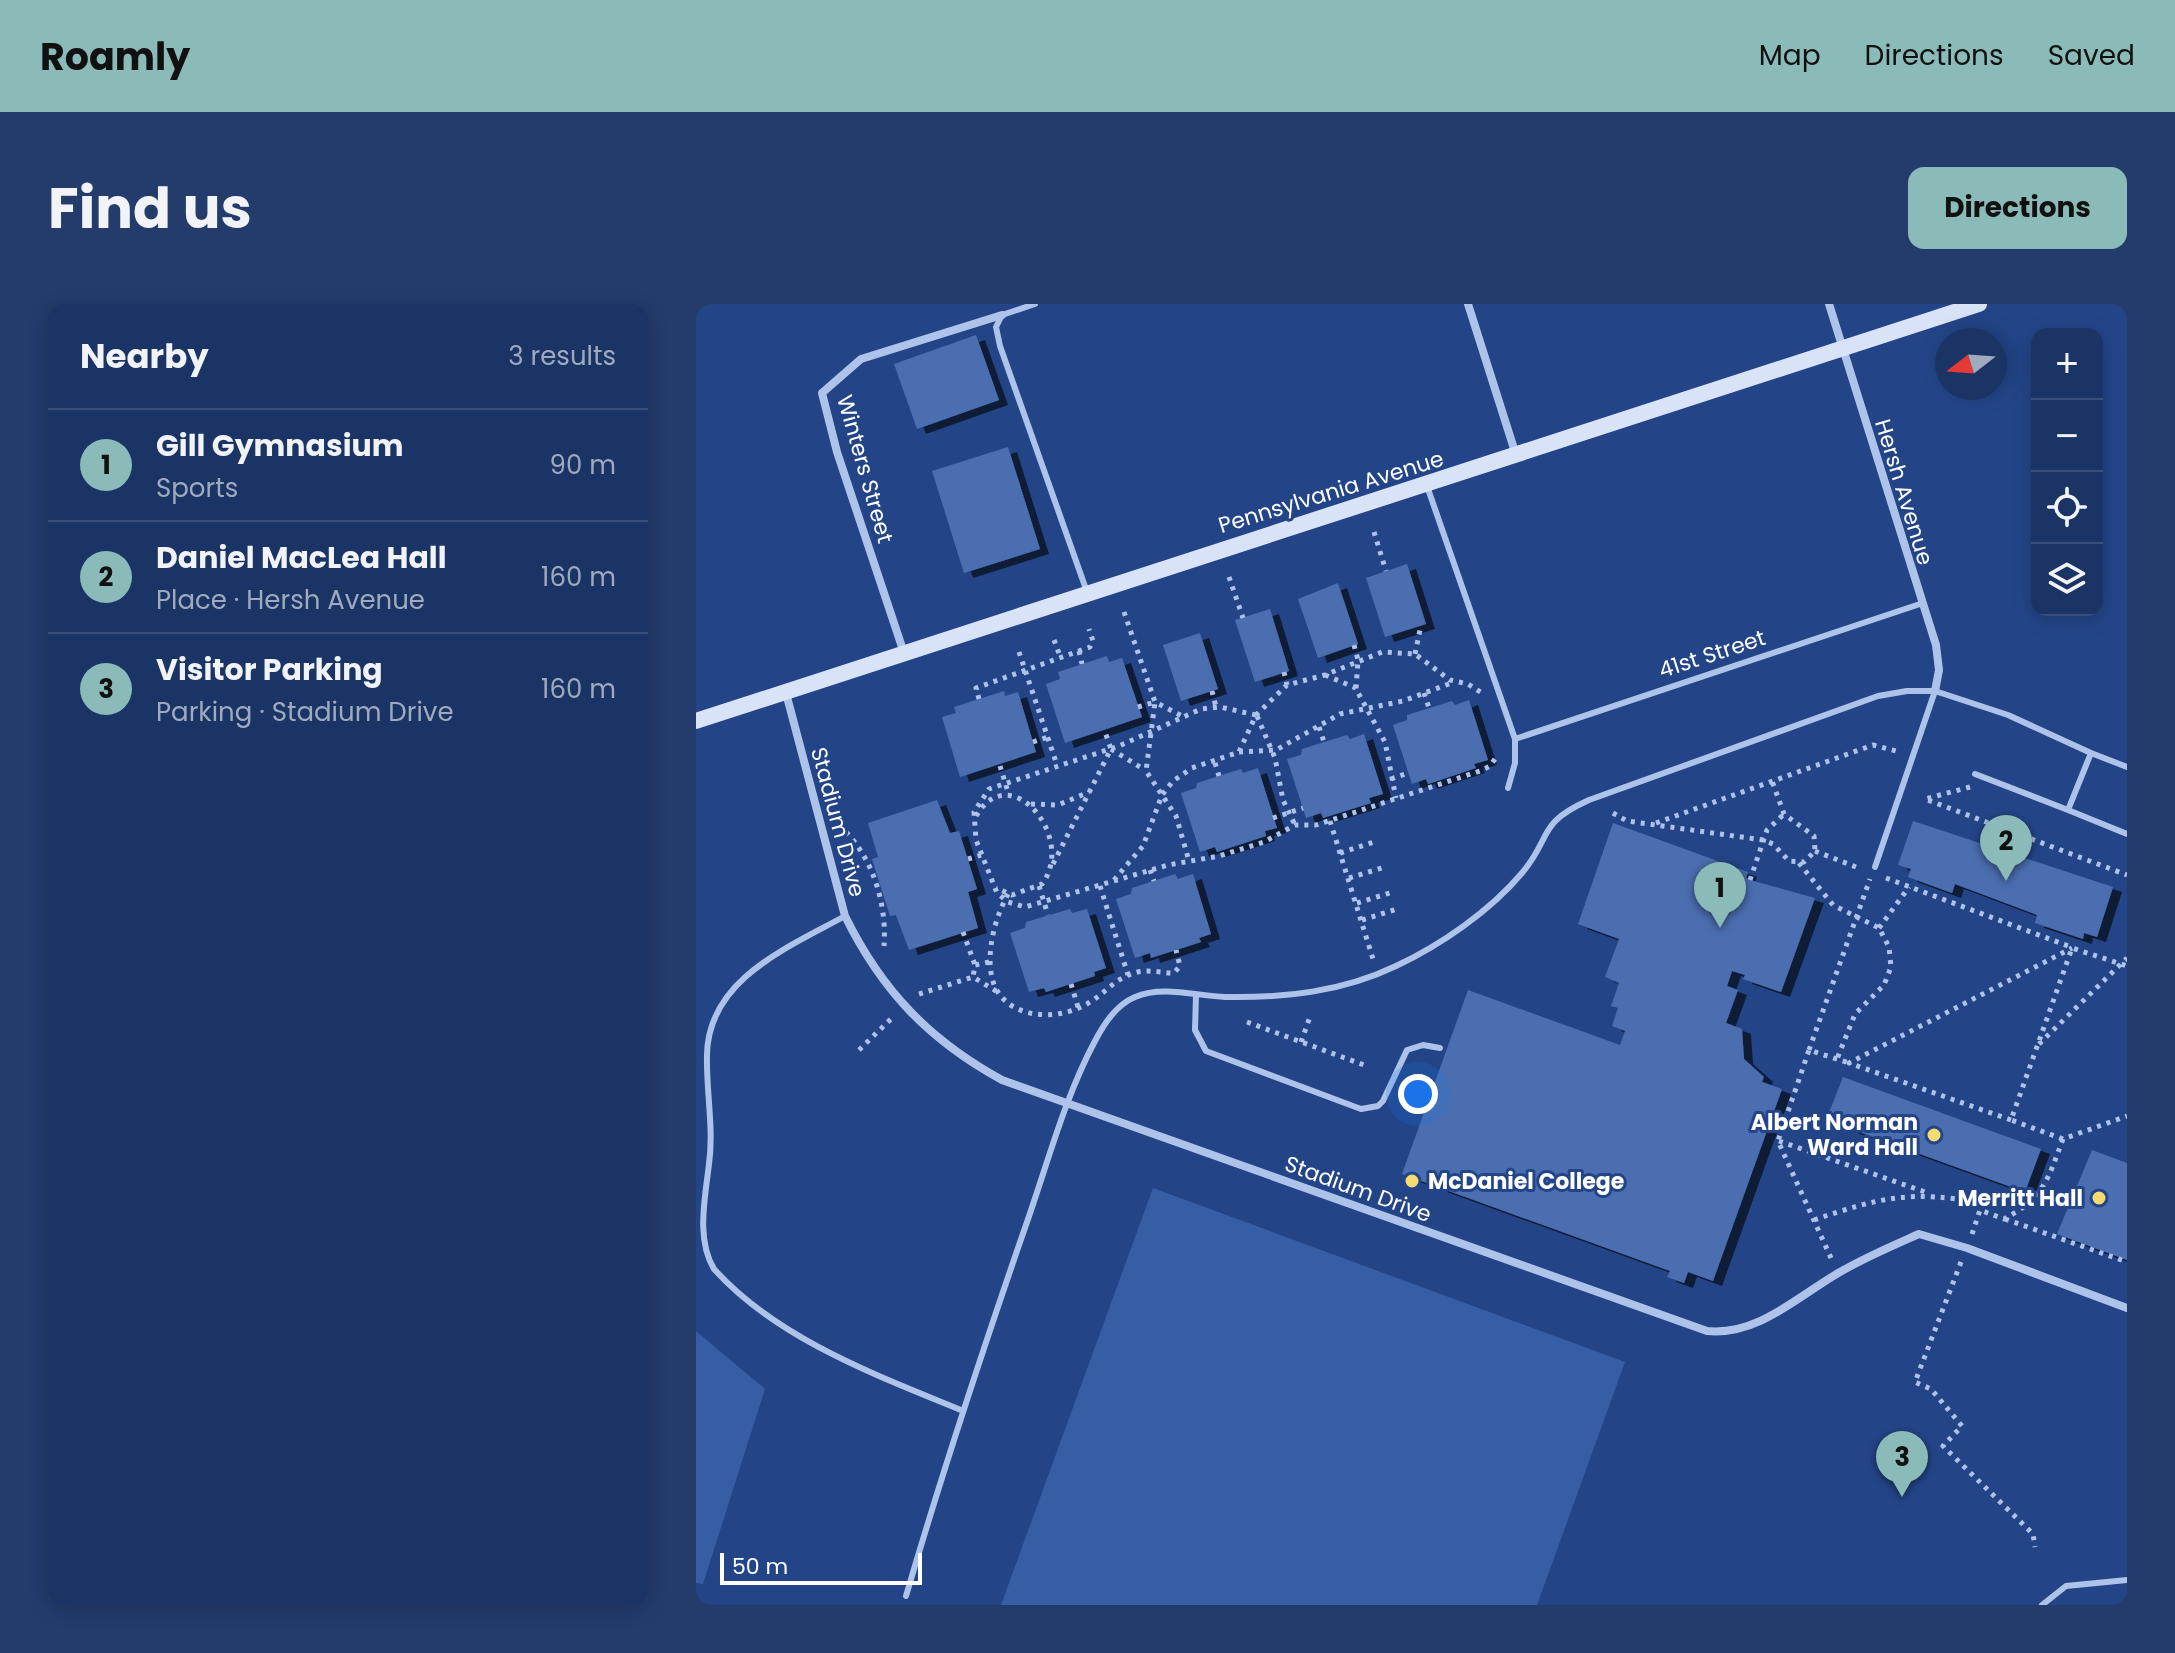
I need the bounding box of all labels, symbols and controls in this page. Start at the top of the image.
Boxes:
text: Roamly [40,30,190,83]
text: Map [1759,36,1821,75]
text: Directions [1865,36,2004,75]
text: Saved [2048,36,2135,75]
button: Directions [1908,167,2127,249]
text: Find us [48,169,252,248]
north arrow [1935,328,2007,400]
map controls [2031,328,2103,616]
button: + [2031,328,2103,400]
text: Nearby [80,332,209,380]
text: 3 results [508,338,616,374]
street label: Winters Street [829,391,901,547]
button: − [2031,400,2103,472]
street label: Hersh Avenue [1867,415,1941,569]
text: Gill Gymnasium [156,424,404,467]
street label: Pennsylvania Avenue [1215,443,1447,541]
text: 1 [101,447,111,483]
text: 90 m [550,447,616,483]
text: Sports [156,470,238,506]
button: locate [2031,472,2103,544]
text: Daniel MacLea Hall [156,536,447,579]
button: layers [2031,544,2103,616]
text: 2 [99,559,113,595]
text: 160 m [541,559,616,595]
text: Place · Hersh Avenue [156,582,425,618]
street label: 41st Street [1655,622,1769,686]
text: Visitor Parking [156,648,383,691]
text: 3 [98,671,114,707]
text: 160 m [541,671,616,707]
text: Parking · Stadium Drive [156,694,454,730]
street label: Stadium Drive [803,744,873,900]
pin: 2 [1980,815,2032,881]
pin: 1 [1694,862,1746,928]
your location [1398,1074,1438,1114]
place label: Albert Norman Ward Hall [1751,1107,1918,1163]
marker: Albert Norman Ward Hall [1925,1126,1943,1144]
street label: Stadium Drive [1280,1148,1436,1230]
place label: McDaniel College [1428,1166,1624,1197]
marker: McDaniel College [1403,1172,1421,1190]
place label: Merritt Hall [1957,1183,2083,1214]
marker: Merritt Hall [2090,1189,2108,1207]
pin: 3 [1876,1431,1928,1497]
scale bar [720,1549,922,1585]
text: 50 m [732,1551,788,1582]

